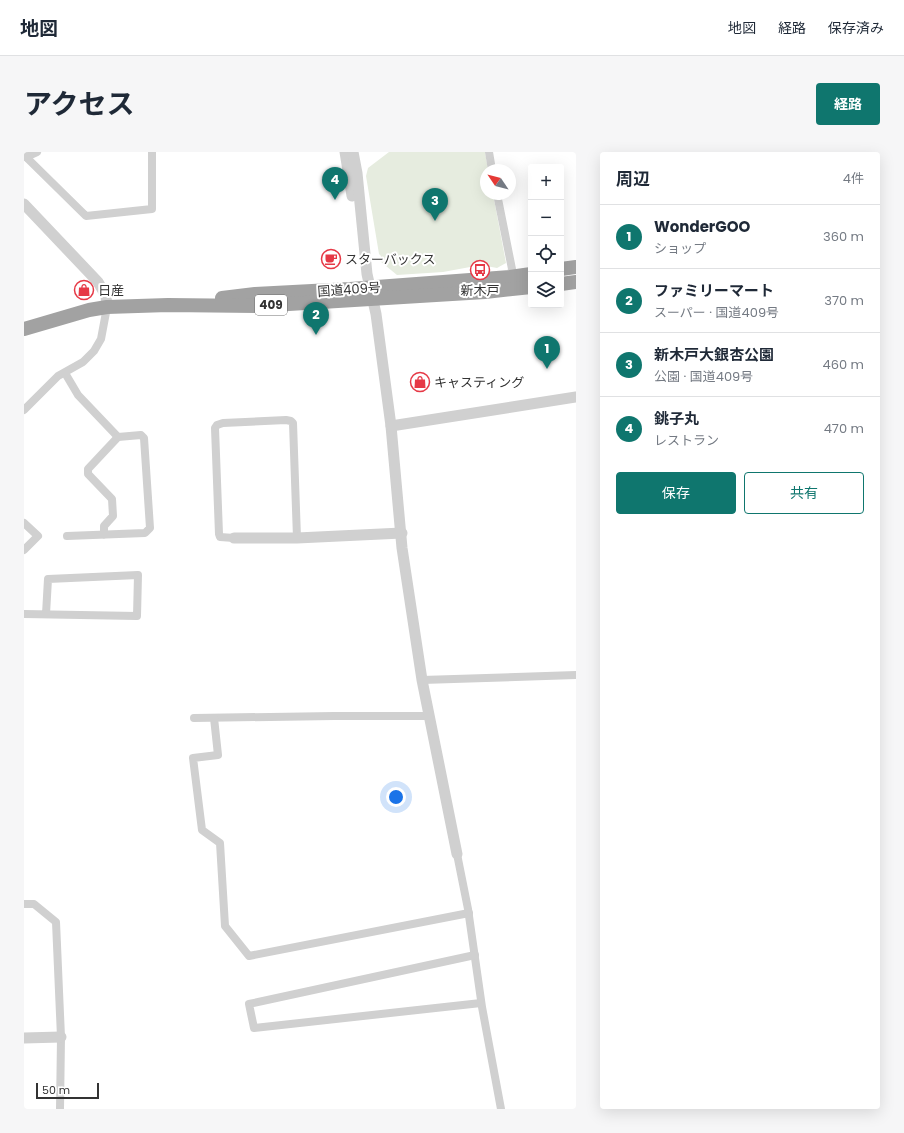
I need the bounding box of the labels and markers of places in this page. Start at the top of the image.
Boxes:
pin: 4 [322,167,348,200]
pin: 3 [422,188,448,221]
cafe icon: スターバックス [320,248,342,270]
place label: スターバックス [345,250,435,269]
bus stop icon: 新木戸 [469,259,491,281]
shop icon: 日産 [73,279,95,301]
place label: 日産 [98,281,124,300]
place label: 新木戸 [460,281,500,300]
pin: 2 [303,302,329,335]
pin: 1 [534,336,560,369]
shop icon: キャスティング [409,371,431,393]
place label: キャスティング [434,373,524,392]

